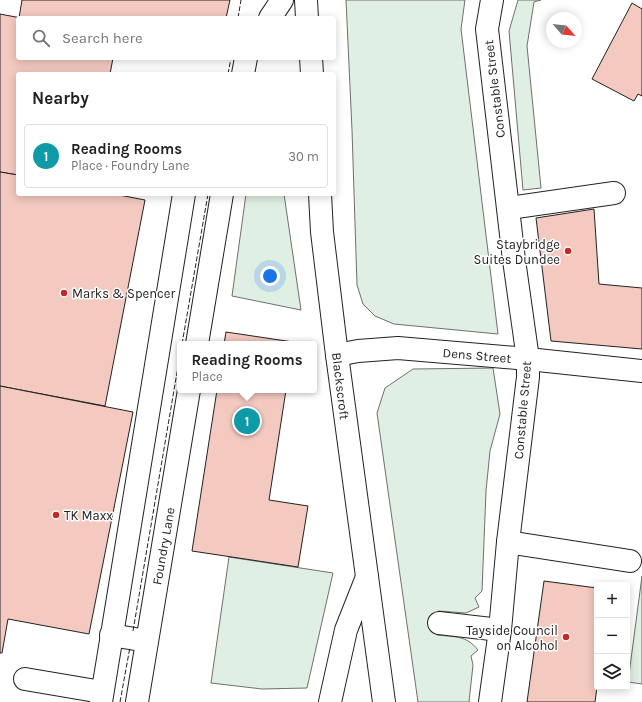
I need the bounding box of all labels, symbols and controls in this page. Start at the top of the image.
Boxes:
north arrow [546,12,582,48]
search box [16,16,336,60]
icon: search [30,27,52,49]
text: Search here [62,29,143,47]
street label: Constable Street [481,39,508,139]
text: Nearby [32,88,89,108]
text: Reading Rooms [71,140,182,158]
text: 1 [44,149,48,164]
text: 30 m [288,149,319,164]
text: Place · Foundry Lane [71,158,189,173]
place label: Staybridge Suites Dundee [474,237,560,267]
marker: Staybridge Suites Dundee [563,246,573,256]
your location [260,266,280,286]
place label: Marks & Spencer [72,286,175,301]
marker: Marks & Spencer [59,288,69,298]
popup [177,341,317,393]
street label: Dens Street [442,345,512,366]
text: Reading Rooms [191,351,303,369]
street label: Blackscroft [329,352,352,421]
street label: Constable Street [511,360,534,460]
text: Place [191,369,223,384]
pin: 1 [234,406,260,436]
street label: Foundry Lane [149,506,178,586]
place label: TK Maxx [64,508,113,523]
marker: TK Maxx [51,510,61,520]
map controls [594,582,630,690]
button: + [594,582,630,618]
button: − [594,618,630,654]
place label: Tayside Council on Alcohol [466,623,558,653]
marker: Tayside Council on Alcohol [561,632,571,642]
button: layers [594,654,630,690]

